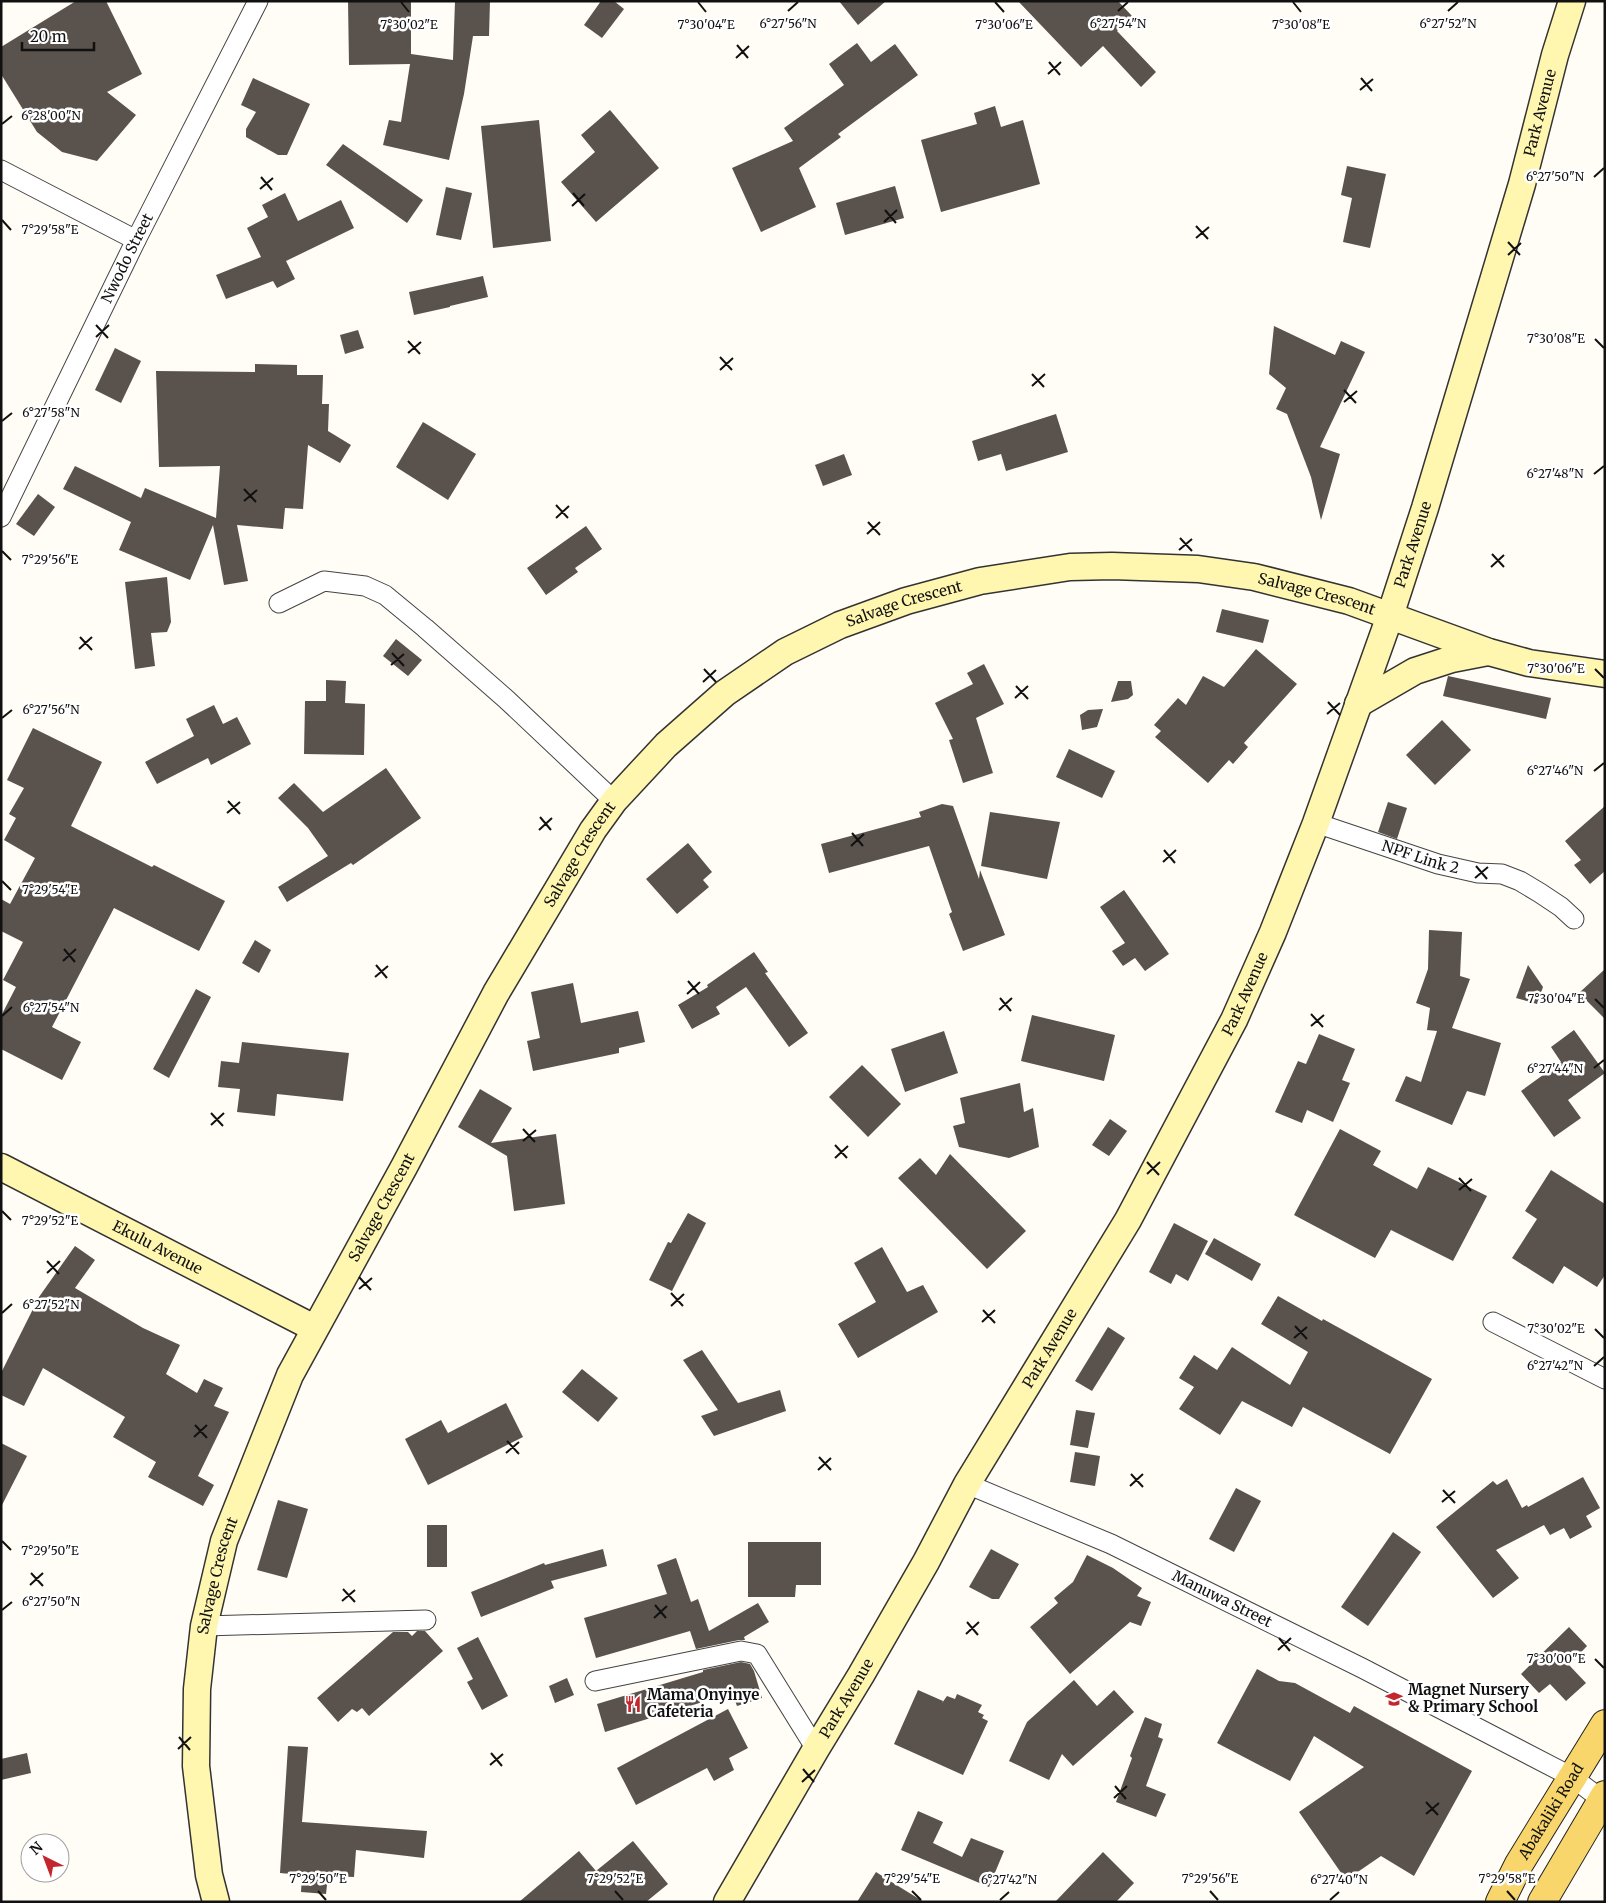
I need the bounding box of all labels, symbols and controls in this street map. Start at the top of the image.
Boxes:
text: 6°27'56"N [760,16,817,31]
text: 6°27'54"N [1090,16,1147,31]
text: 6°27'52"N [1420,16,1477,31]
text: 7°30'02"E [380,17,438,32]
text: 7°30'04"E [677,17,735,32]
text: 7°30'06"E [975,17,1033,32]
text: 7°30'08"E [1272,17,1330,32]
scale bar [22,20,95,52]
text: 20 m [30,27,67,46]
street label: Park Avenue [1519,67,1560,159]
text: 6°28'00"N [21,108,81,123]
text: 6°27'50"N [1526,169,1585,184]
street label: Nwodo Street [97,210,157,306]
text: 7°29'58"E [22,222,79,237]
text: 7°30'08"E [1527,331,1585,346]
text: 6°27'58"N [22,405,80,420]
text: 6°27'48"N [1526,466,1584,481]
street label: Park Avenue [1390,499,1435,590]
text: 7°29'56"E [22,552,79,567]
street label: Salvage Crescent [1256,568,1378,619]
street label: Salvage Crescent [843,576,964,631]
text: 7°30'06"E [1527,661,1585,676]
text: 6°27'56"N [23,702,80,717]
text: 6°27'46"N [1527,763,1584,778]
street label: Salvage Crescent [539,798,620,910]
street label: NPF Link 2 [1380,836,1461,877]
text: 7°29'54"E [22,882,78,897]
street label: Park Avenue [1217,949,1272,1039]
text: 7°30'04"E [1527,991,1585,1006]
text: 6°27'54"N [23,1000,80,1015]
text: 6°27'44"N [1527,1061,1584,1076]
street label: Salvage Crescent [344,1150,419,1265]
text: 7°29'52"E [22,1213,79,1228]
street label: Ekulu Avenue [110,1216,206,1278]
text: 6°27'52"N [23,1297,80,1312]
street label: Park Avenue [1018,1305,1081,1391]
text: 7°30'02"E [1527,1321,1585,1336]
text: 6°27'42"N [1527,1358,1584,1373]
street label: Salvage Crescent [193,1514,242,1635]
text: 7°29'50"E [21,1543,79,1558]
street label: Manuwa Street [1169,1566,1276,1631]
text: 6°27'50"N [22,1594,81,1609]
text: 7°30'00"E [1527,1651,1586,1666]
street label: Park Avenue [815,1655,877,1742]
place label: Magnet Nursery & Primary School [1408,1680,1538,1716]
place label: Mama Onyinye Cafeteria [647,1685,759,1721]
school or university icon: Magnet Nursery & Primary School [1384,1689,1404,1709]
restaurant icon: Mama Onyinye Cafeteria [623,1694,643,1714]
street label: Abakaliki Road [1514,1760,1587,1864]
north arrow [20,1833,70,1883]
text: N [26,1838,46,1859]
text: 7°29'50"E [289,1871,347,1886]
text: 7°29'52"E [587,1871,644,1886]
text: 7°29'54"E [884,1871,940,1886]
text: 7°29'56"E [1182,1871,1239,1886]
text: 7°29'58"E [1479,1871,1536,1886]
text: 6°27'42"N [981,1872,1038,1887]
text: 6°27'40"N [1310,1872,1368,1887]

